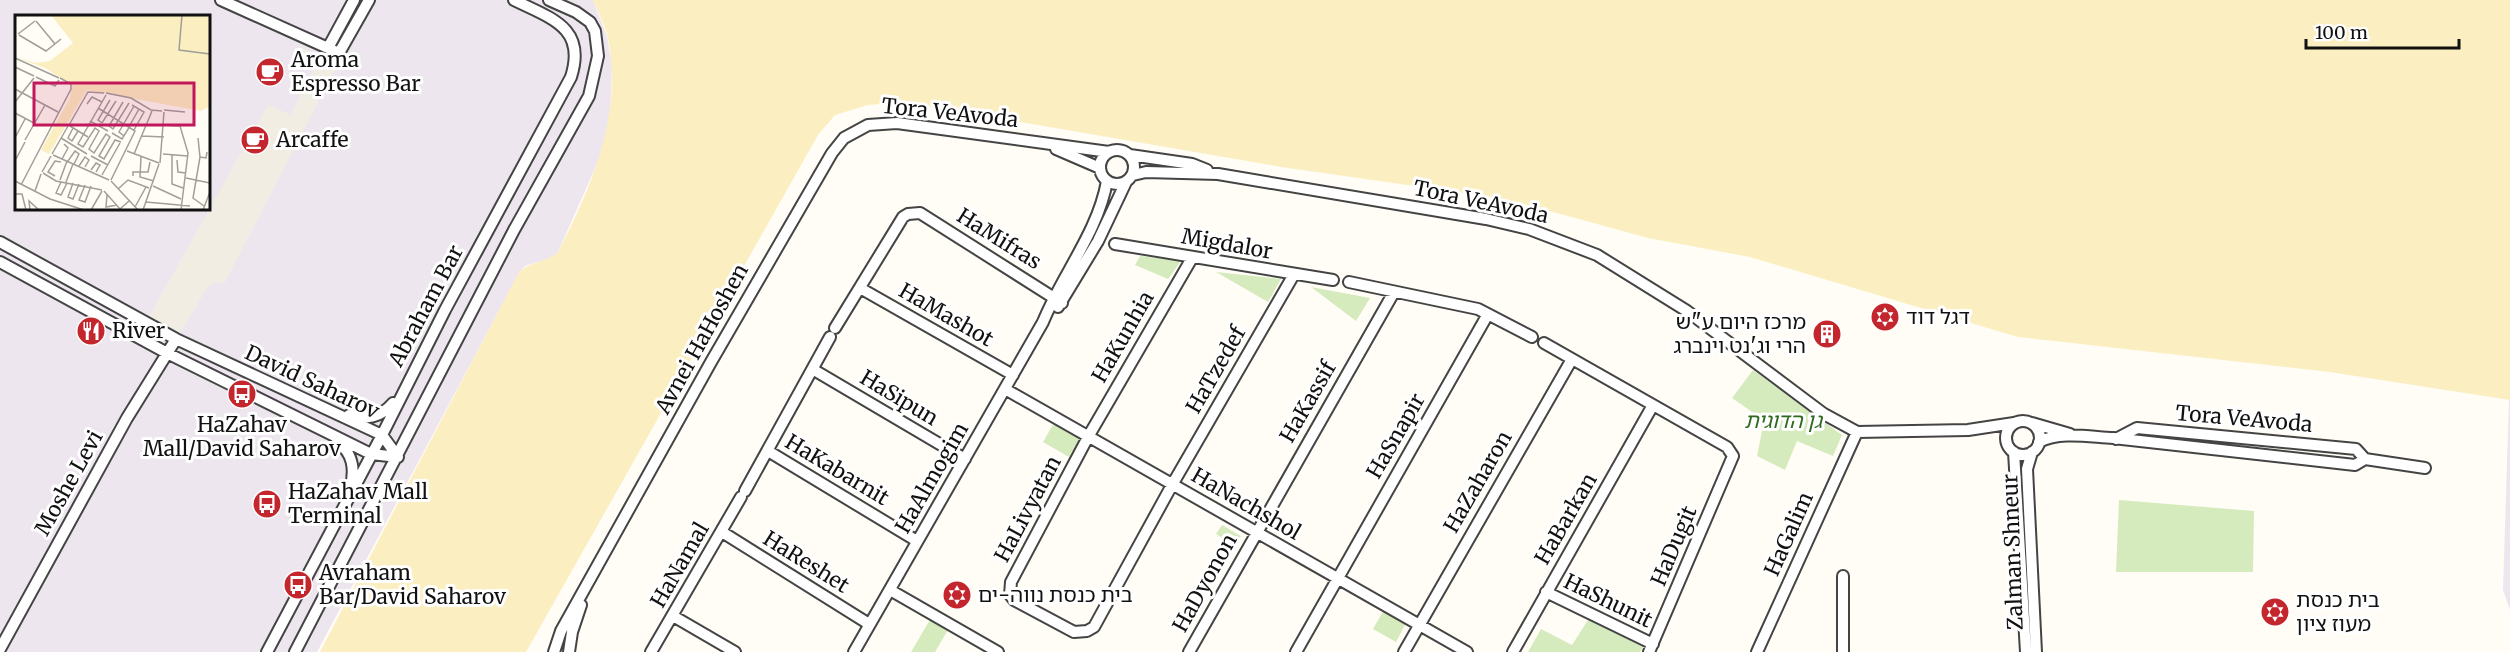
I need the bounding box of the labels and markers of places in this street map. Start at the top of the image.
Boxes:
place label: Aroma Espresso Bar [290,46,421,97]
cafe icon: Aroma Espresso Bar [254,56,286,88]
cafe icon: Arcaffe [239,124,271,156]
place label: Arcaffe [275,126,349,153]
synagogue icon: דגל דוד [1869,301,1901,333]
place label: דגל דוד [1906,303,1970,330]
place label: מרכז היום ע"ש הרי וג'נט וינברג [1673,308,1806,359]
restaurant icon: River [75,315,107,347]
place label: River [112,317,165,344]
building icon: מרכז היום ע"ש הרי וג'נט וינברג [1811,318,1843,350]
bus stop icon: HaZahav Mall/David Saharov [226,378,258,410]
place label: HaZahav Mall/David Saharov [143,411,342,462]
place label: HaZahav Mall Terminal [288,478,428,529]
bus stop icon: HaZahav Mall Terminal [251,488,283,520]
place label: Avraham Bar/David Saharov [318,559,507,610]
bus stop icon: Avraham Bar/David Saharov [282,569,314,601]
synagogue icon: בית כנסת נווה-ים [941,579,973,611]
place label: בית כנסת נווה-ים [978,581,1133,608]
place label: בית כנסת מעוז ציון [2296,586,2380,637]
synagogue icon: בית כנסת מעוז ציון [2259,596,2291,628]

